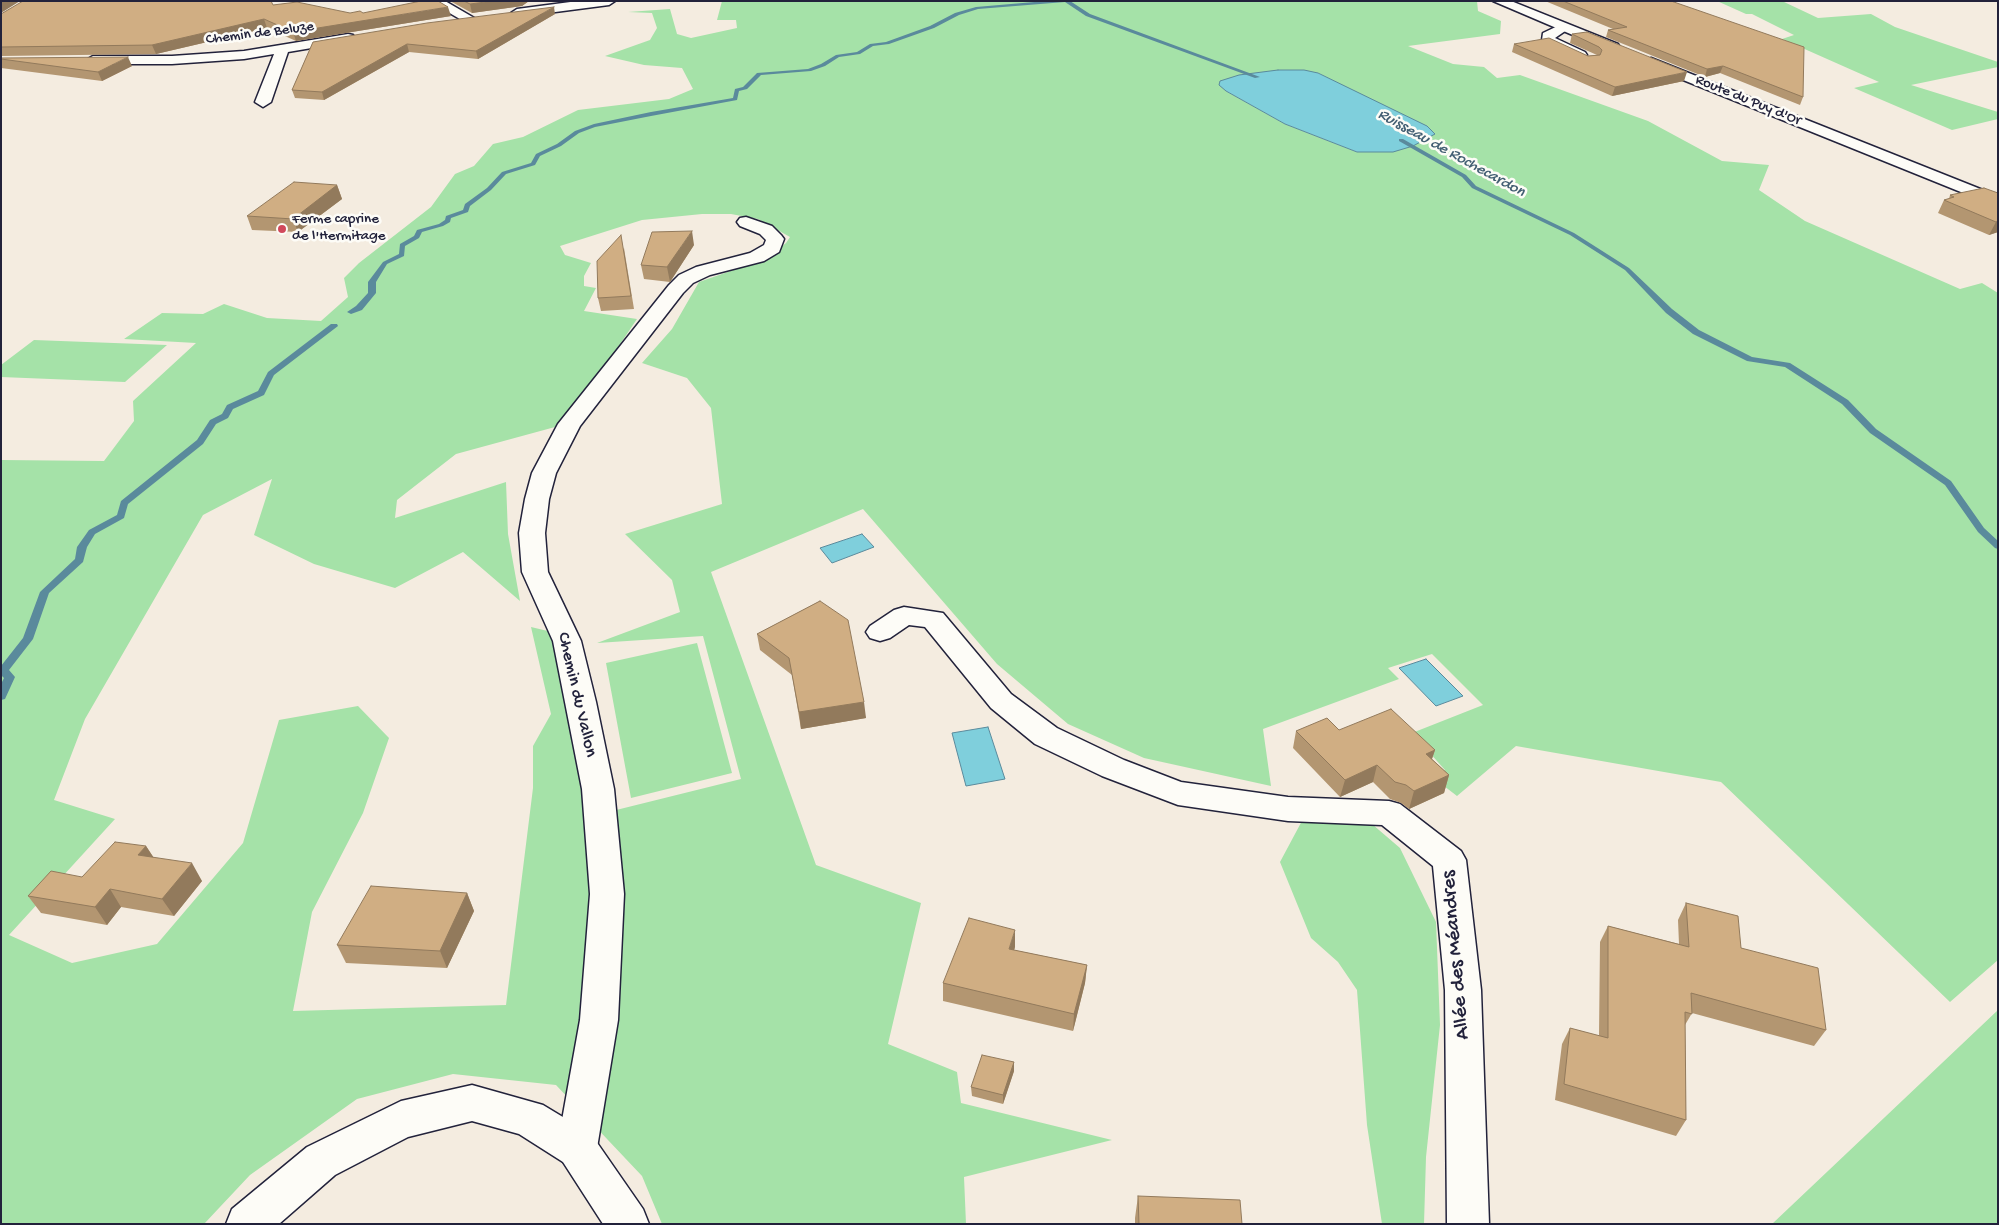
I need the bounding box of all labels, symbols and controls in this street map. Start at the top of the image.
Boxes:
street label: Chemin de Beluze [205,18,315,50]
street label: Route du Puy d'Or [1692,72,1804,130]
water label: Ruisseau de Rochecardon [1374,106,1528,202]
place label: Ferme caprine de l'Hermitage [292,211,385,246]
marker: Ferme caprine de l'Hermitage [276,223,288,235]
street label: Chemin du Vallon [551,631,601,759]
street label: Allée des Méandres [1437,869,1477,1041]

